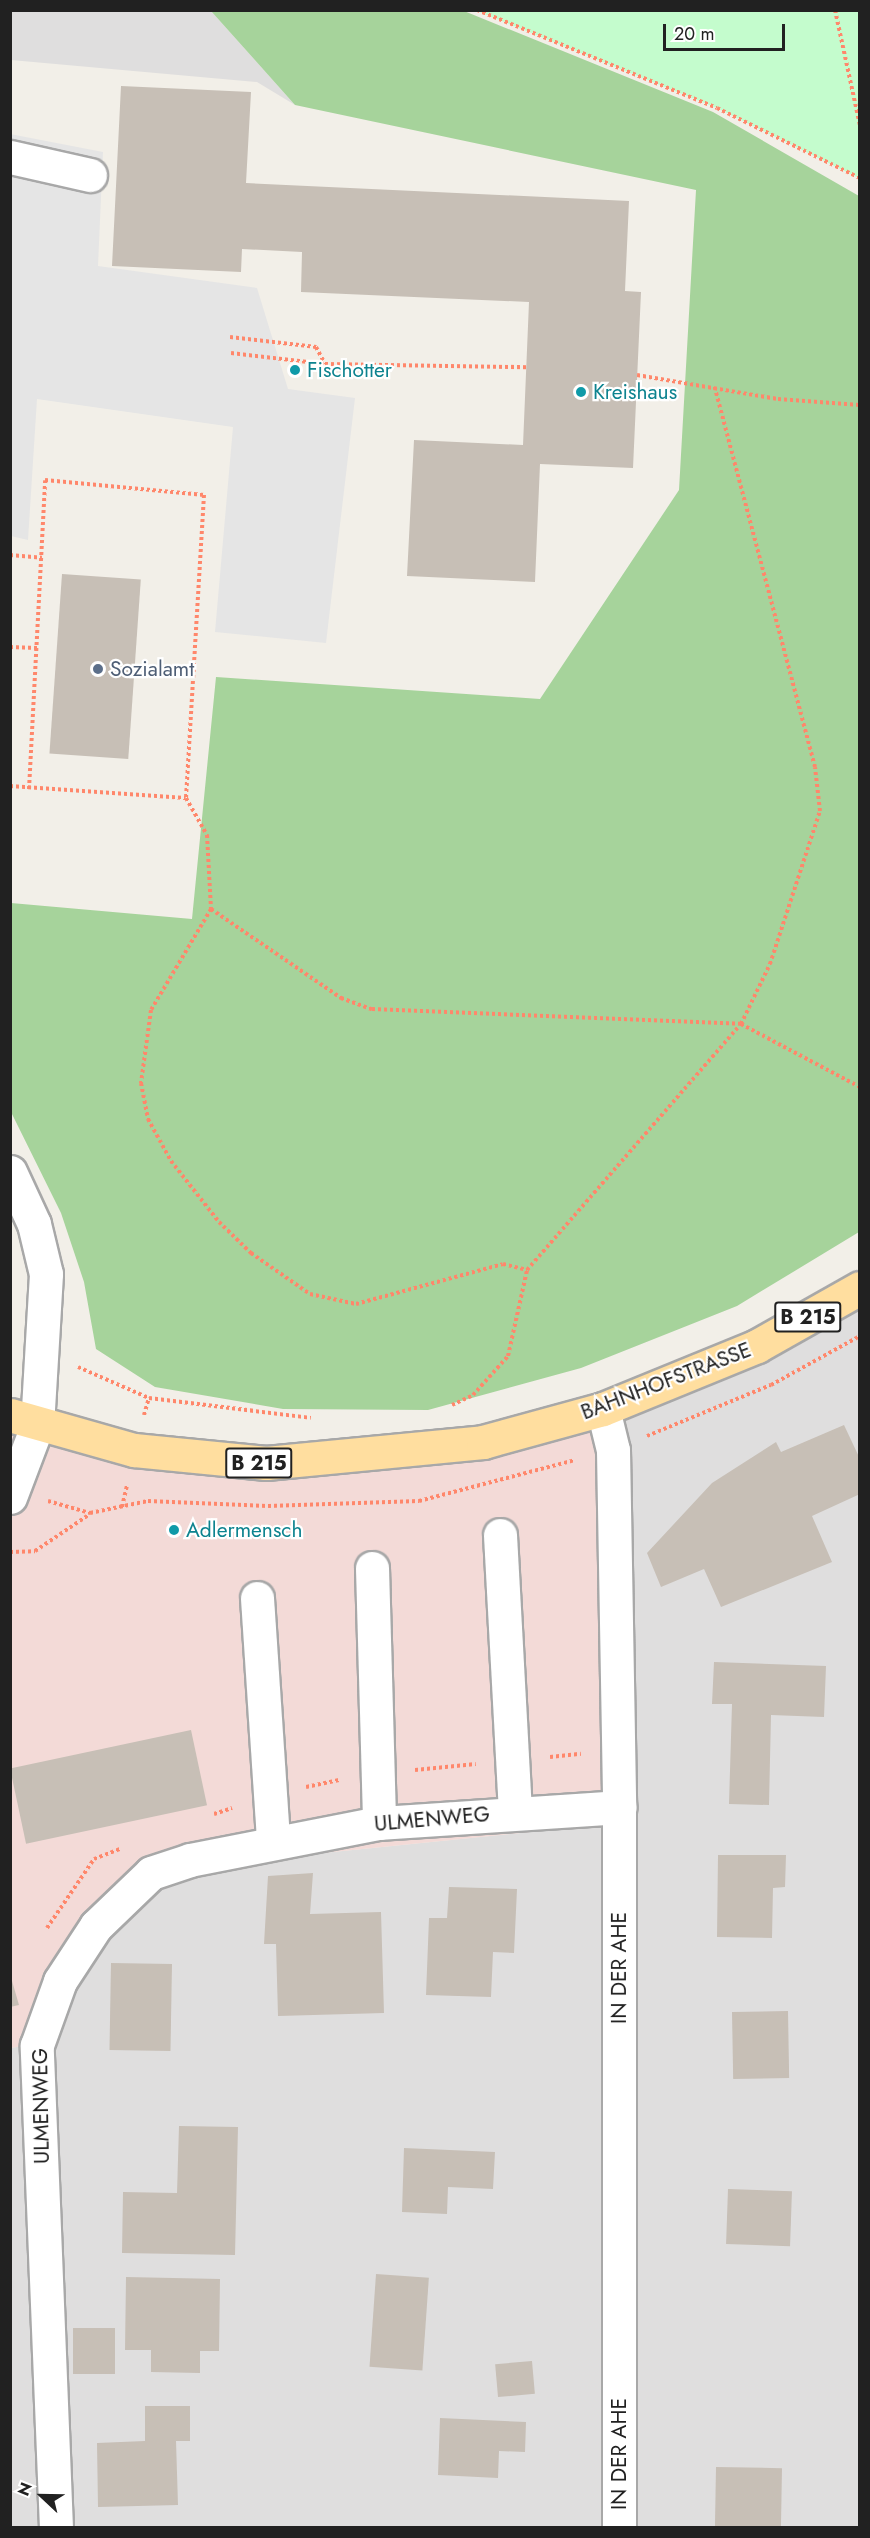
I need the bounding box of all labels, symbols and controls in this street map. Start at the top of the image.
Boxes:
scale bar [666,12,788,50]
text: 20 m [674,21,714,47]
place label: Fischotter [307,357,392,383]
marker: Fischotter [288,363,302,377]
place label: Kreishaus [593,379,677,405]
marker: Kreishaus [574,385,588,399]
place label: Sozialamt [110,656,194,682]
marker: Sozialamt [91,662,105,676]
road number: B 215 [774,1300,842,1334]
street label: BAHNHOFSTRASSE [577,1337,755,1425]
road number: B 215 [224,1446,294,1480]
place label: Adlermensch [186,1517,302,1543]
marker: Adlermensch [167,1523,181,1537]
street label: ULMENWEG [373,1801,491,1837]
street label: IN DER AHE [606,1912,632,2024]
street label: ULMENWEG [27,2048,55,2164]
street label: IN DER AHE [606,2398,632,2510]
north arrow [12,2466,72,2526]
text: N [12,2479,38,2499]

